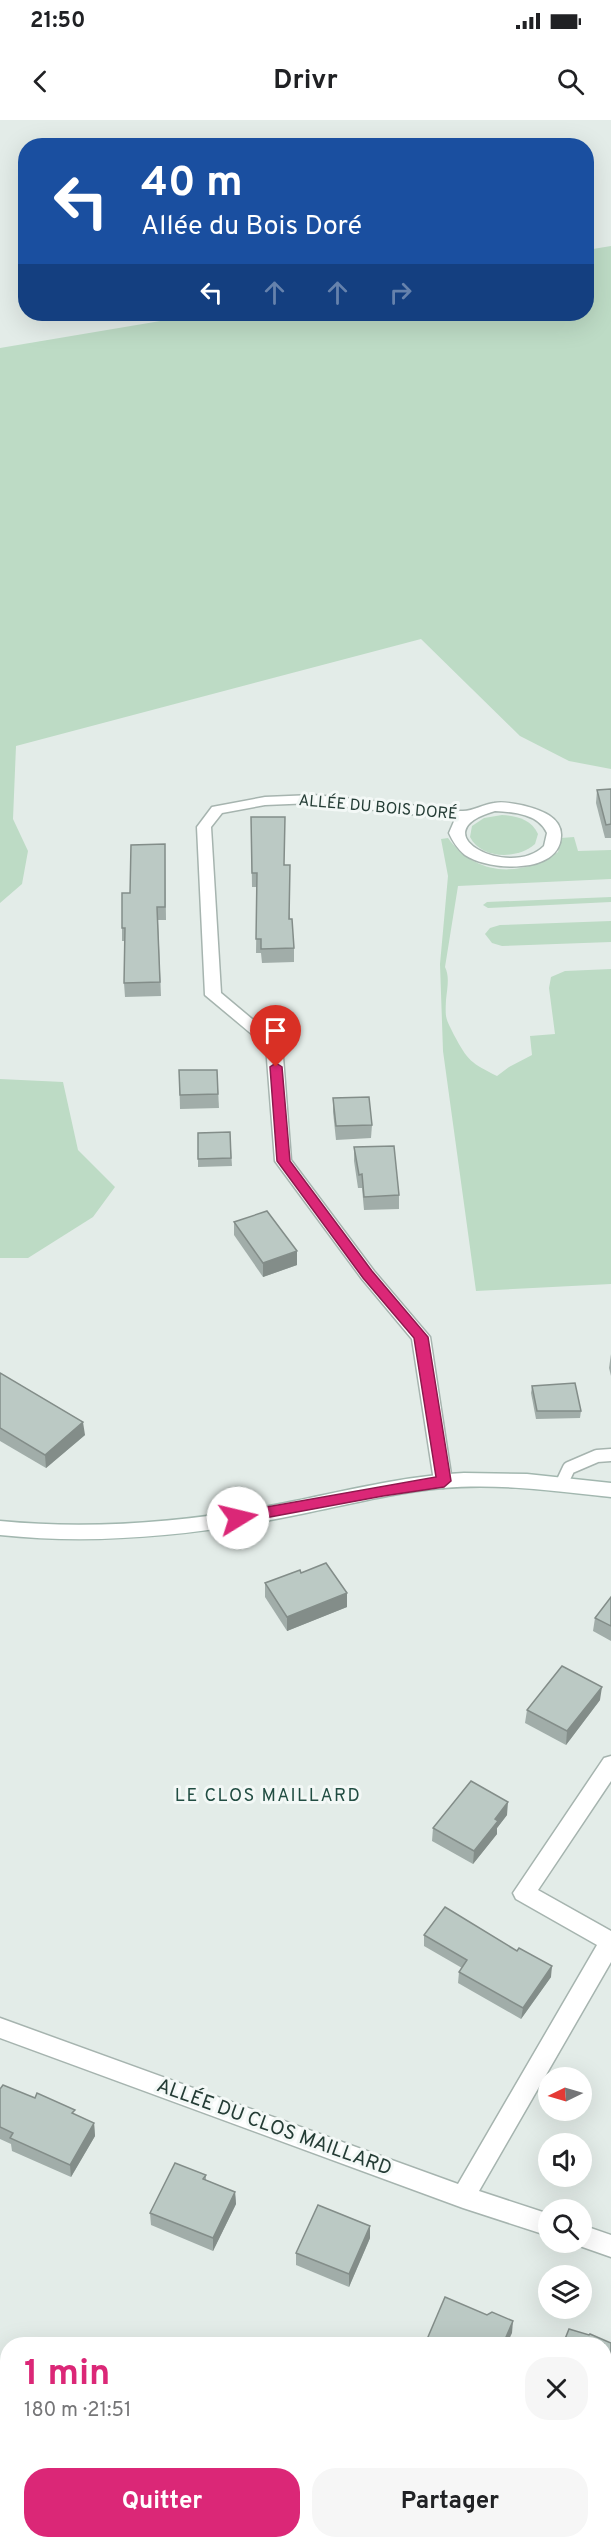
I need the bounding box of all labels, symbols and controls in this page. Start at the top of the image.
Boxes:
text: 21:50 [30,8,85,35]
text: Drivr [273,64,338,98]
icon: back [24,65,57,98]
icon: search [554,65,587,98]
text: 40 m [141,158,243,211]
icon: left [42,162,120,240]
text: Allée du Bois Doré [141,210,362,244]
icon: left [195,276,228,309]
icon: ahead [258,276,291,309]
icon: ahead [321,276,354,309]
icon: right [384,276,417,309]
street label: ALLÉE DU BOIS DORÉ [298,789,459,825]
pin [250,1005,301,1067]
icon: arrive [259,1014,292,1047]
position arrow [206,1486,270,1550]
district label: LE CLOS MAILLARD [175,1785,361,1808]
north arrow [538,2067,592,2121]
map controls [538,2067,592,2319]
street label: ALLÉE DU CLOS MAILLARD [153,2071,396,2183]
button: sound [538,2133,592,2187]
button: search [538,2199,592,2253]
button: layers [538,2265,592,2319]
text: 1 min [24,2352,110,2398]
button: close [525,2357,588,2420]
text: 180 m · 21:51 [24,2398,131,2424]
button: Quitter [24,2468,300,2537]
button: Partager [312,2468,588,2537]

